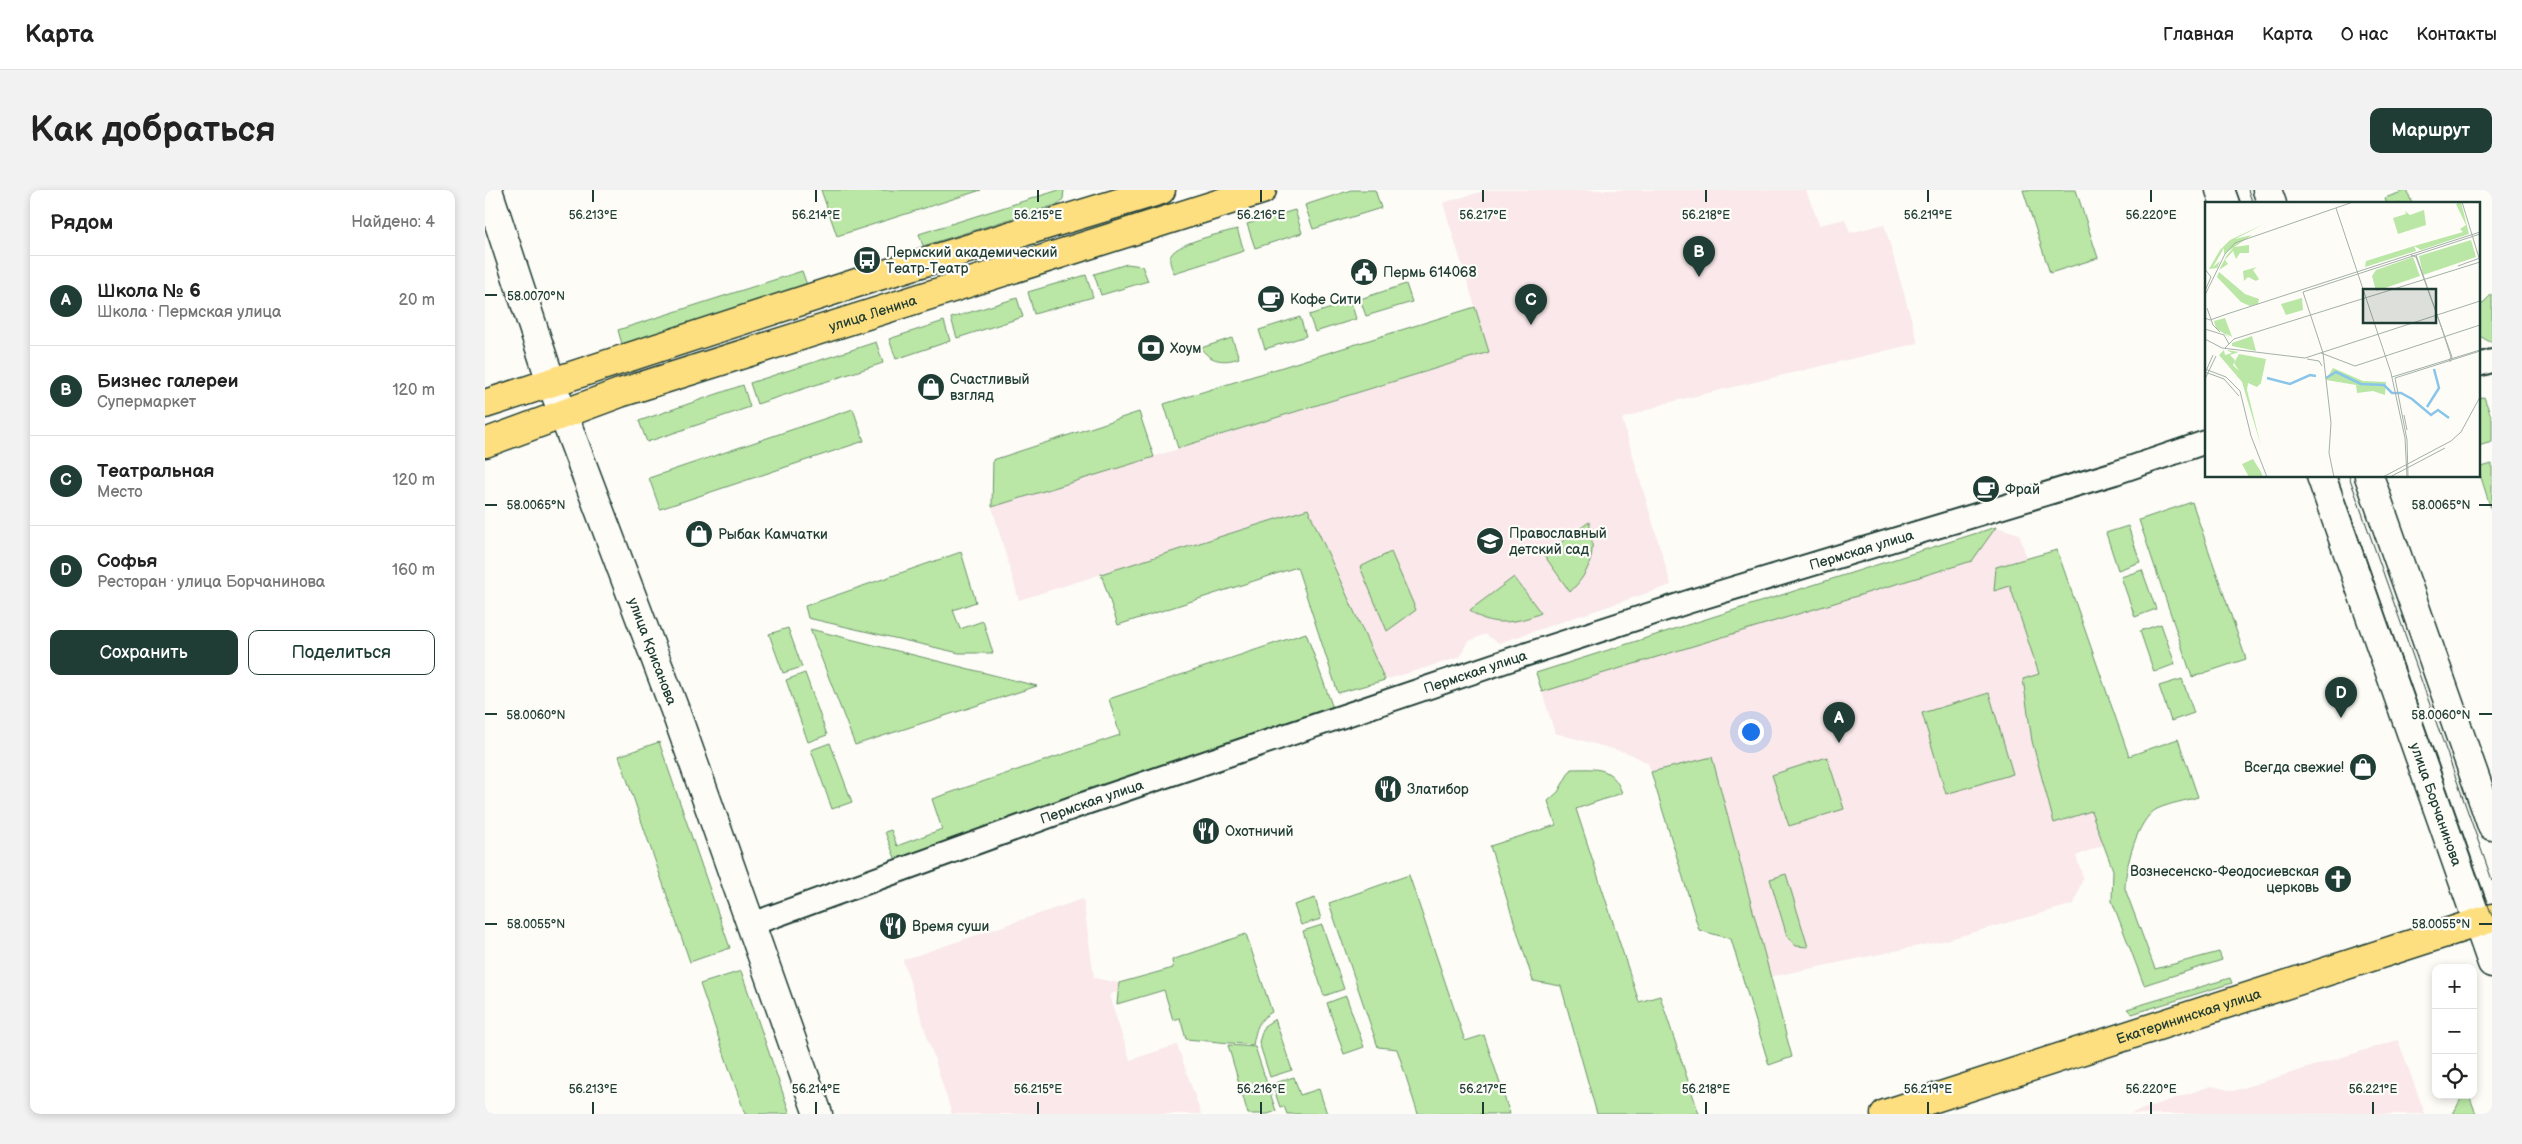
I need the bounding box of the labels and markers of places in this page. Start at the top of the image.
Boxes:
pin: B [1683,236,1715,277]
place label: Пермский академический Театр-Театр [886,244,1058,277]
bus stop icon: Пермский академический Театр-Театр [852,245,882,275]
public building icon: Пермь 614068 [1349,257,1379,287]
place label: Пермь 614068 [1383,264,1477,281]
cafe icon: Кофе Сити [1256,284,1286,314]
pin: C [1515,284,1547,325]
place label: Кофе Сити [1290,291,1361,308]
bank icon: Хоум [1136,333,1166,363]
place label: Хоум [1170,340,1201,357]
place label: Счастливый взгляд [950,371,1030,404]
shop icon: Счастливый взгляд [916,372,946,402]
cafe icon: Фрай [1971,474,2001,504]
place label: Фрай [2005,481,2040,498]
shop icon: Рыбак Камчатки [684,519,714,549]
place label: Православный детский сад [1509,525,1607,558]
place label: Рыбак Камчатки [718,526,828,543]
school or university icon: Православный детский сад [1475,526,1505,556]
pin: D [2325,677,2357,718]
pin: A [1823,702,1855,743]
shop icon: Всегда свежие! [2348,752,2378,782]
place label: Всегда свежие! [2244,759,2344,776]
restaurant icon: Златибор [1373,774,1403,804]
place label: Златибор [1407,781,1469,798]
restaurant icon: Охотничий [1191,816,1221,846]
place label: Охотничий [1225,823,1294,840]
place label: Вознесенско-Феодосиевская церковь [2130,863,2319,896]
church icon: Вознесенско-Феодосиевская церковь [2323,864,2353,894]
restaurant icon: Время суши [878,911,908,941]
place label: Время суши [912,918,989,935]

